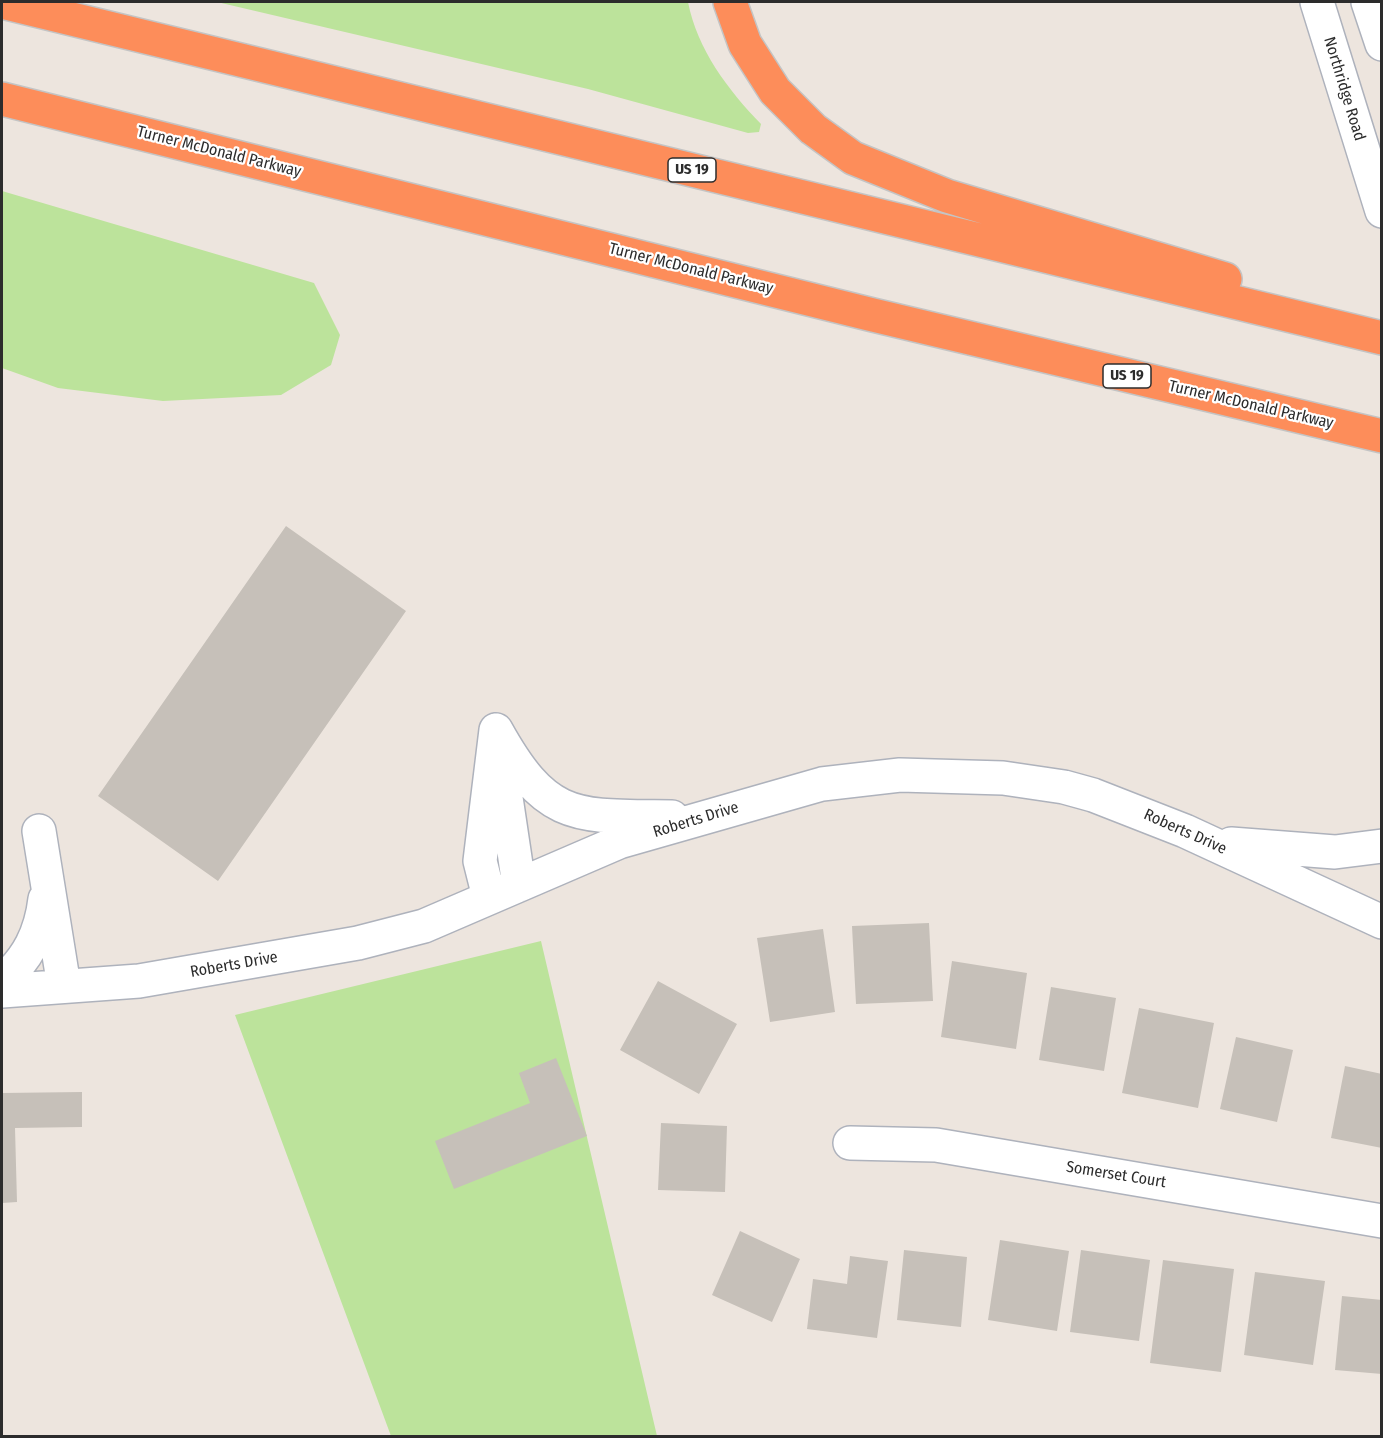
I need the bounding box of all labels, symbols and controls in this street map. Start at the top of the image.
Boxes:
street label: Northridge Road [1319,35,1369,143]
street label: Turner McDonald Parkway [135,122,303,182]
road number: US 19 [668,158,716,182]
street label: Turner McDonald Parkway [607,239,775,299]
road number: US 19 [1103,364,1151,388]
street label: Turner McDonald Parkway [1167,377,1335,433]
street label: Roberts Drive [651,798,741,842]
street label: Roberts Drive [1141,805,1229,859]
street label: Roberts Drive [189,948,279,982]
street label: Somerset Court [1065,1158,1167,1192]

